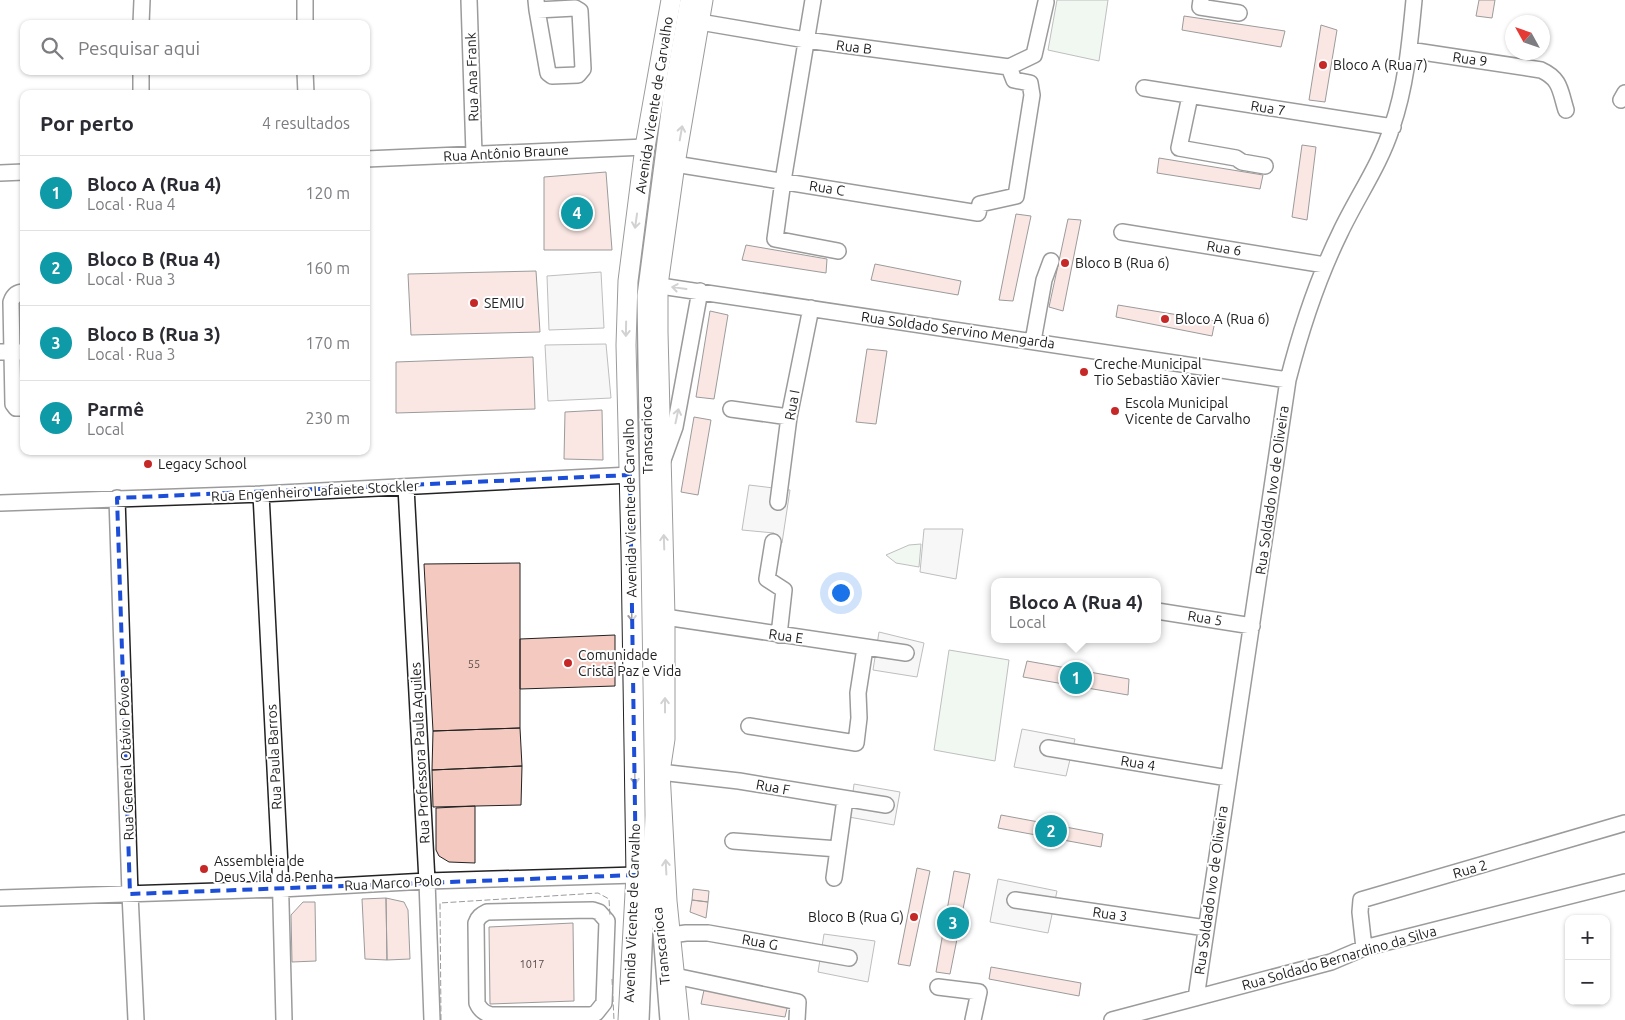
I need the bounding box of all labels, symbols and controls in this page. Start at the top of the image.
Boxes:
street label: Avenida Vicente de Carvalho [632,15,676,195]
north arrow [1505,15,1550,60]
search box [20,20,370,75]
street label: Rua Ana Frank [462,32,482,122]
icon: search [38,34,66,62]
text: Pesquisar aqui [78,37,200,59]
street label: Rua B [835,37,873,57]
street label: Rua 9 [1452,49,1488,69]
place label: Bloco A (Rua 7) [1333,57,1428,73]
marker: Bloco A (Rua 7) [1317,59,1329,71]
street label: Rua 7 [1249,97,1287,119]
text: Por perto [40,111,134,135]
text: 4 resultados [262,114,350,132]
one-way arrow [676,125,686,141]
street label: Rua Antônio Braune [443,142,569,164]
text: Bloco A (Rua 4) [87,173,222,195]
street label: Rua C [808,177,846,199]
text: 1 [51,184,61,202]
text: 120 m [305,184,350,202]
pin: 4 [561,194,593,232]
text: Local · Rua 4 [87,195,176,213]
one-way arrow [631,213,641,229]
street label: Rua 6 [1205,237,1243,259]
text: Bloco B (Rua 4) [87,248,221,270]
place label: Bloco B (Rua 6) [1075,255,1170,271]
marker: Bloco B (Rua 6) [1059,257,1071,269]
text: 2 [51,259,61,277]
text: 160 m [305,259,350,277]
text: Local · Rua 3 [87,270,176,288]
one-way arrow [672,283,688,293]
place label: SEMIU [484,295,525,311]
marker: SEMIU [468,297,480,309]
street label: Rua Soldado Servino Mengarda [860,308,1056,352]
place label: Bloco A (Rua 6) [1175,311,1270,327]
marker: Bloco A (Rua 6) [1159,313,1171,325]
one-way arrow [622,321,631,337]
text: Bloco B (Rua 3) [87,323,221,345]
text: 3 [51,334,61,352]
text: 170 m [305,334,350,352]
text: Local · Rua 3 [87,345,176,363]
place label: Creche Municipal Tio Sebastião Xavier [1094,356,1221,388]
marker: Creche Municipal Tio Sebastião Xavier [1078,366,1090,378]
street label: Rua I [781,388,803,422]
place label: Escola Municipal Vicente de Carvalho [1125,395,1251,427]
street label: Transcarioca [638,396,656,474]
text: Parmê [87,398,144,420]
street label: Rua Soldado Ivo de Oliveira [1252,404,1292,576]
marker: Escola Municipal Vicente de Carvalho [1109,405,1121,417]
one-way arrow [673,408,683,424]
text: 4 [51,409,61,427]
text: 230 m [305,409,350,427]
street label: Avenida Vicente de Carvalho [620,418,640,598]
text: Local [87,420,124,438]
place label: Legacy School [158,456,247,472]
marker: Legacy School [142,458,154,470]
street label: Rua Engenheiro Lafaiete Stockler [211,478,420,504]
one-way arrow [660,535,669,551]
popup [991,578,1161,643]
your location [828,580,854,606]
text: Bloco A (Rua 4) [1009,591,1143,613]
one-way arrow [627,606,637,622]
street label: Rua 5 [1186,607,1224,629]
text: Local [1009,613,1046,631]
street label: Rua E [768,626,805,646]
place label: Comunidade Cristã Paz e Vida [578,647,681,679]
marker: Comunidade Cristã Paz e Vida [562,657,574,669]
house number: 55 [468,658,480,670]
pin: 1 [1060,659,1092,697]
street label: Rua Professora Paula Aquiles [407,662,433,844]
street label: Rua General Otávio Póvoa [115,677,137,841]
one-way arrow [660,697,670,714]
street label: Rua Paula Barros [263,704,285,810]
street label: Rua 4 [1119,752,1157,774]
one-way arrow [630,768,640,785]
street label: Rua F [755,776,791,798]
street label: Rua Soldado Ivo de Oliveira [1191,804,1231,976]
pin: 2 [1035,812,1067,850]
street label: Avenida Vicente de Carvalho [621,823,643,1003]
place label: Assembleia de Deus Vila da Penha [214,853,333,885]
street label: Rua 2 [1451,856,1489,882]
one-way arrow [661,859,671,876]
marker: Assembleia de Deus Vila da Penha [198,863,210,875]
street label: Rua Marco Polo [344,872,442,894]
pin: 3 [937,904,969,942]
street label: Rua 3 [1092,904,1128,924]
street label: Transcarioca [649,906,673,986]
place label: Bloco B (Rua G) [808,909,904,925]
marker: Bloco B (Rua G) [908,911,920,923]
map controls [1565,915,1610,1005]
button: + [1565,915,1610,960]
street label: Rua Soldado Bernardino da Silva [1240,923,1438,993]
street label: Rua G [741,931,779,953]
house number: 1017 [520,958,544,970]
button: − [1565,960,1610,1005]

